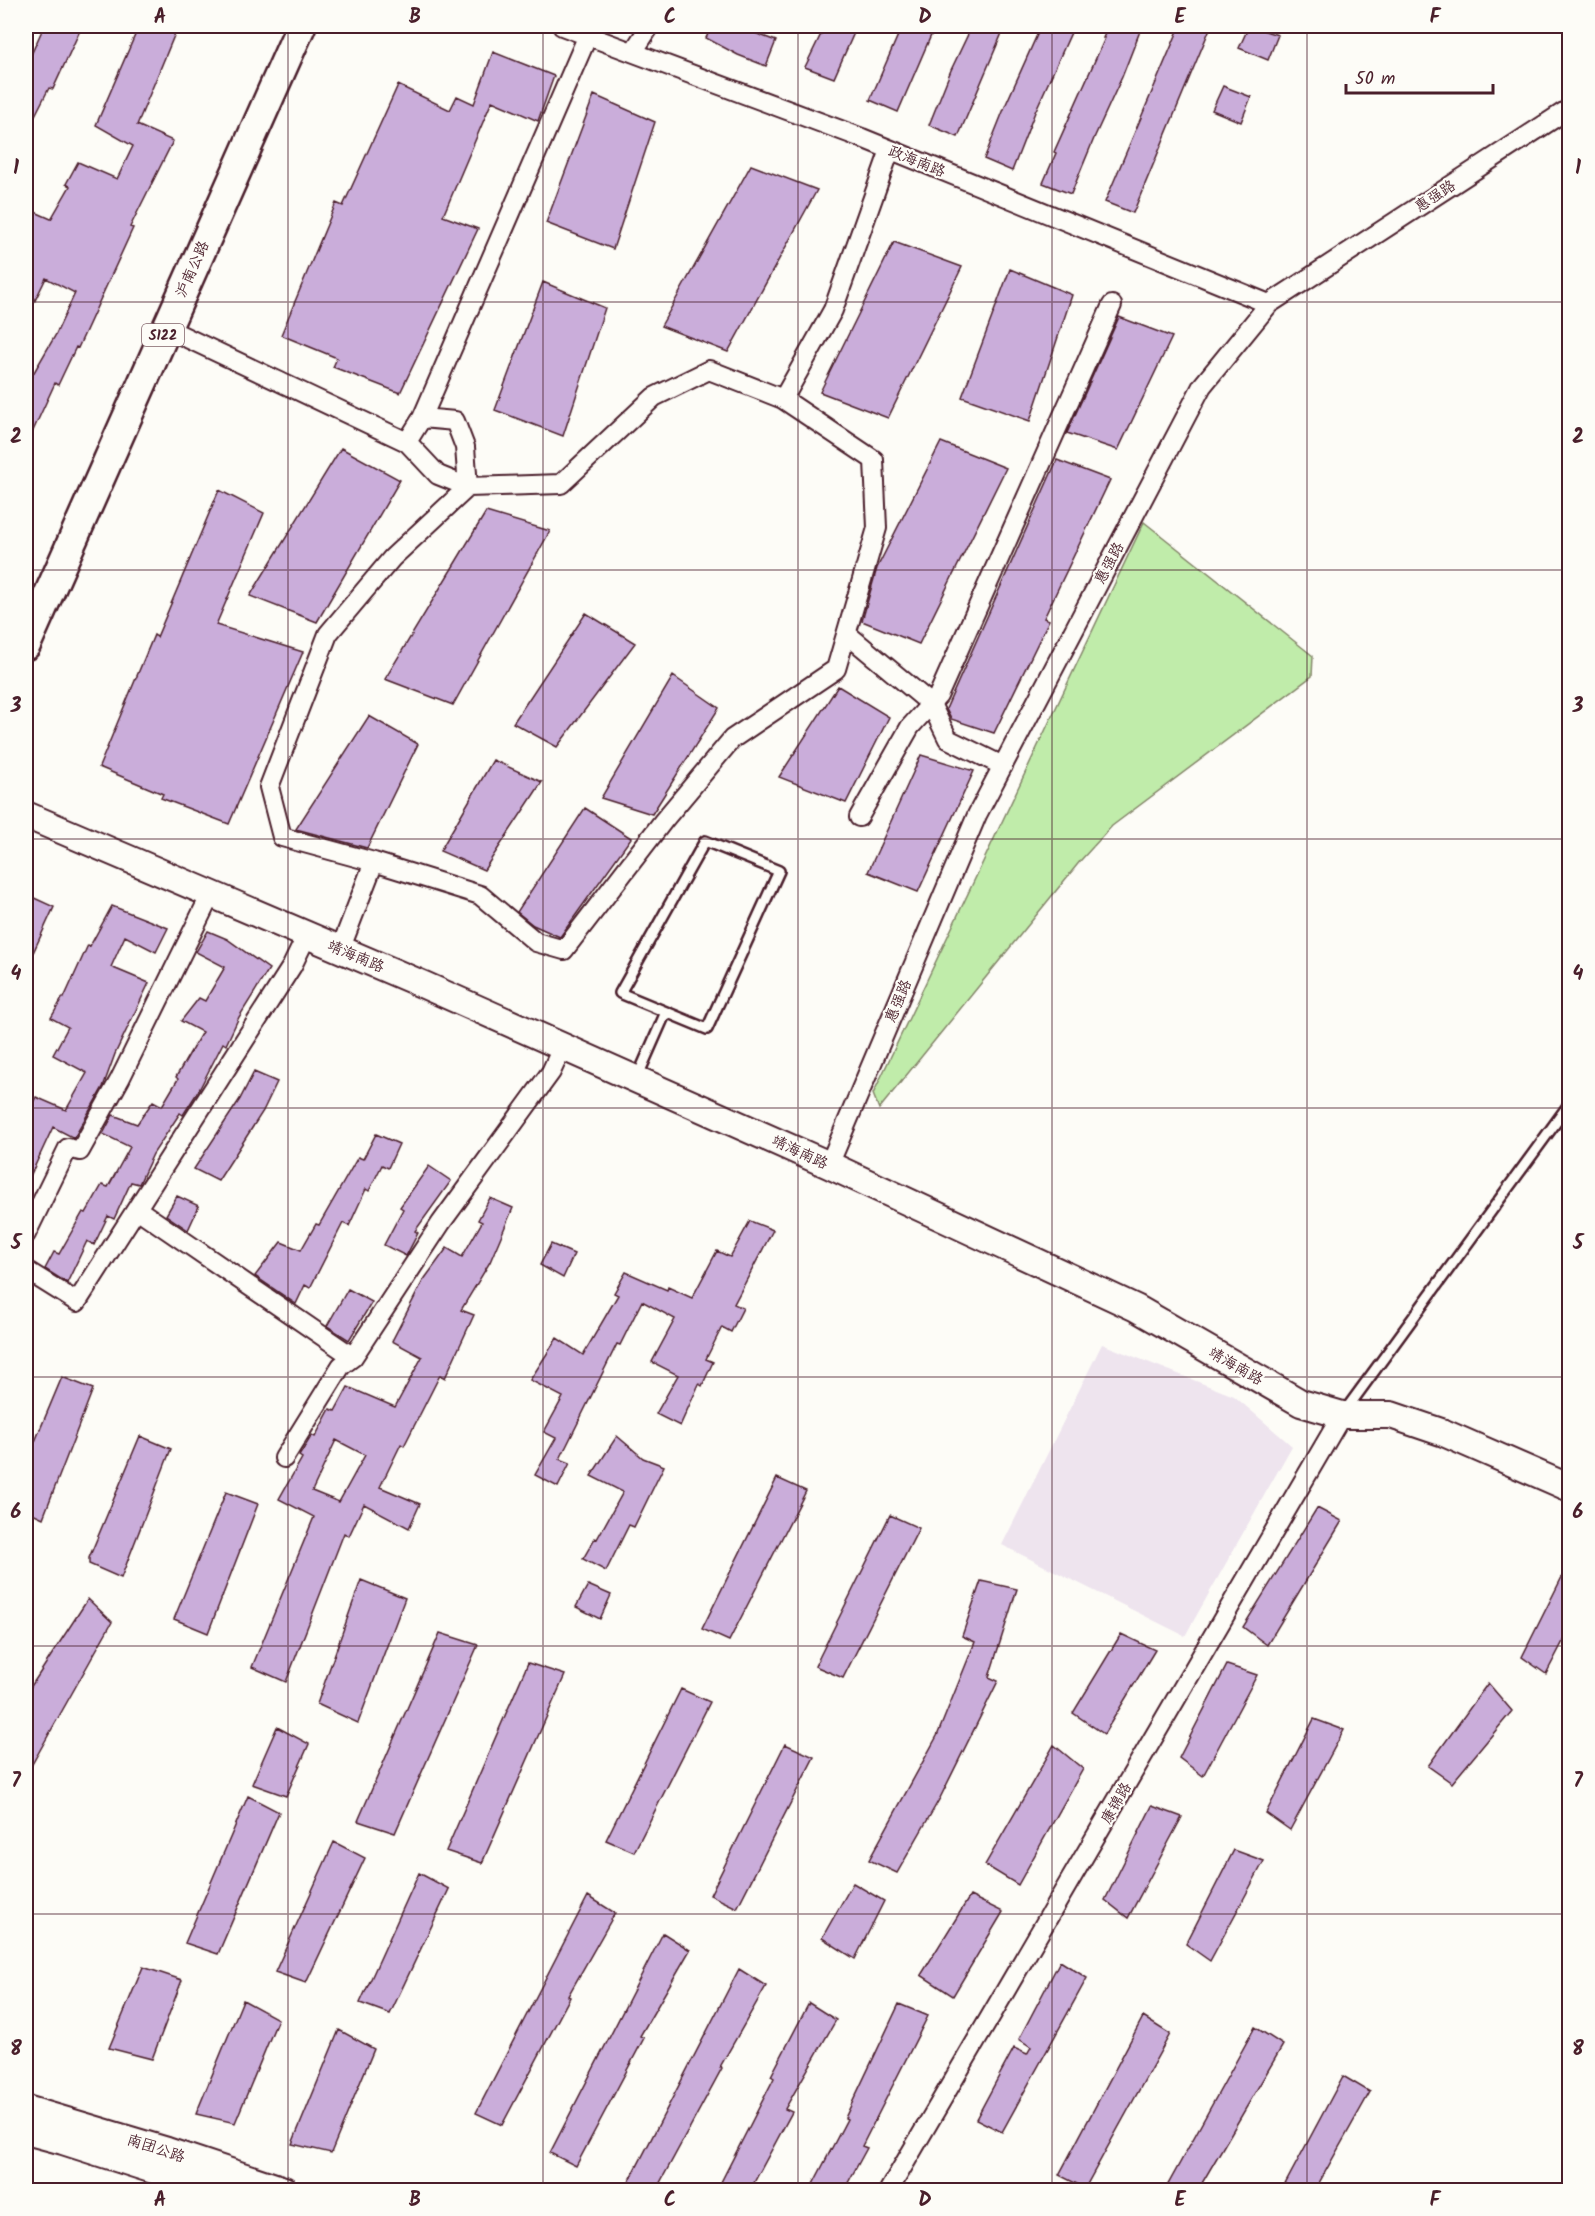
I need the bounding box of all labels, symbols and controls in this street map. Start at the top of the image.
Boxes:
text: A [154,2,166,34]
text: B [409,2,421,34]
text: C [664,2,676,34]
text: D [918,2,932,34]
text: E [1174,2,1186,34]
text: F [1430,2,1442,34]
scale bar [1346,57,1493,95]
text: 50 m [1355,65,1395,94]
street label: 政海南路 [884,140,949,184]
text: 1 [13,153,19,185]
text: 1 [1575,153,1581,185]
street label: 惠强路 [1410,175,1461,219]
street label: 沪南公路 [170,237,216,302]
road number: S122 [142,324,184,346]
text: 2 [10,422,22,454]
text: 2 [1572,422,1584,454]
street label: 惠强路 [1089,538,1131,589]
text: 3 [10,691,22,723]
text: 3 [1572,691,1584,723]
street label: 靖海南路 [323,934,388,980]
text: 4 [11,959,22,991]
text: 4 [1573,959,1584,991]
street label: 惠强路 [879,976,919,1027]
street label: 靖海南路 [767,1129,832,1176]
text: 5 [10,1228,23,1260]
text: 5 [1572,1228,1585,1260]
street label: 靖海南路 [1204,1341,1267,1392]
text: 6 [11,1497,22,1529]
text: 6 [1573,1497,1584,1529]
text: 7 [11,1766,21,1798]
text: 7 [1573,1766,1583,1798]
street label: 康锦路 [1095,1778,1139,1829]
text: 8 [10,2034,22,2066]
text: 8 [1572,2034,1584,2066]
street label: 南团公路 [123,2128,188,2170]
text: A [154,2185,166,2216]
text: B [409,2185,421,2216]
text: C [664,2185,676,2216]
text: D [918,2185,932,2216]
text: E [1174,2185,1186,2216]
text: F [1430,2185,1442,2216]

